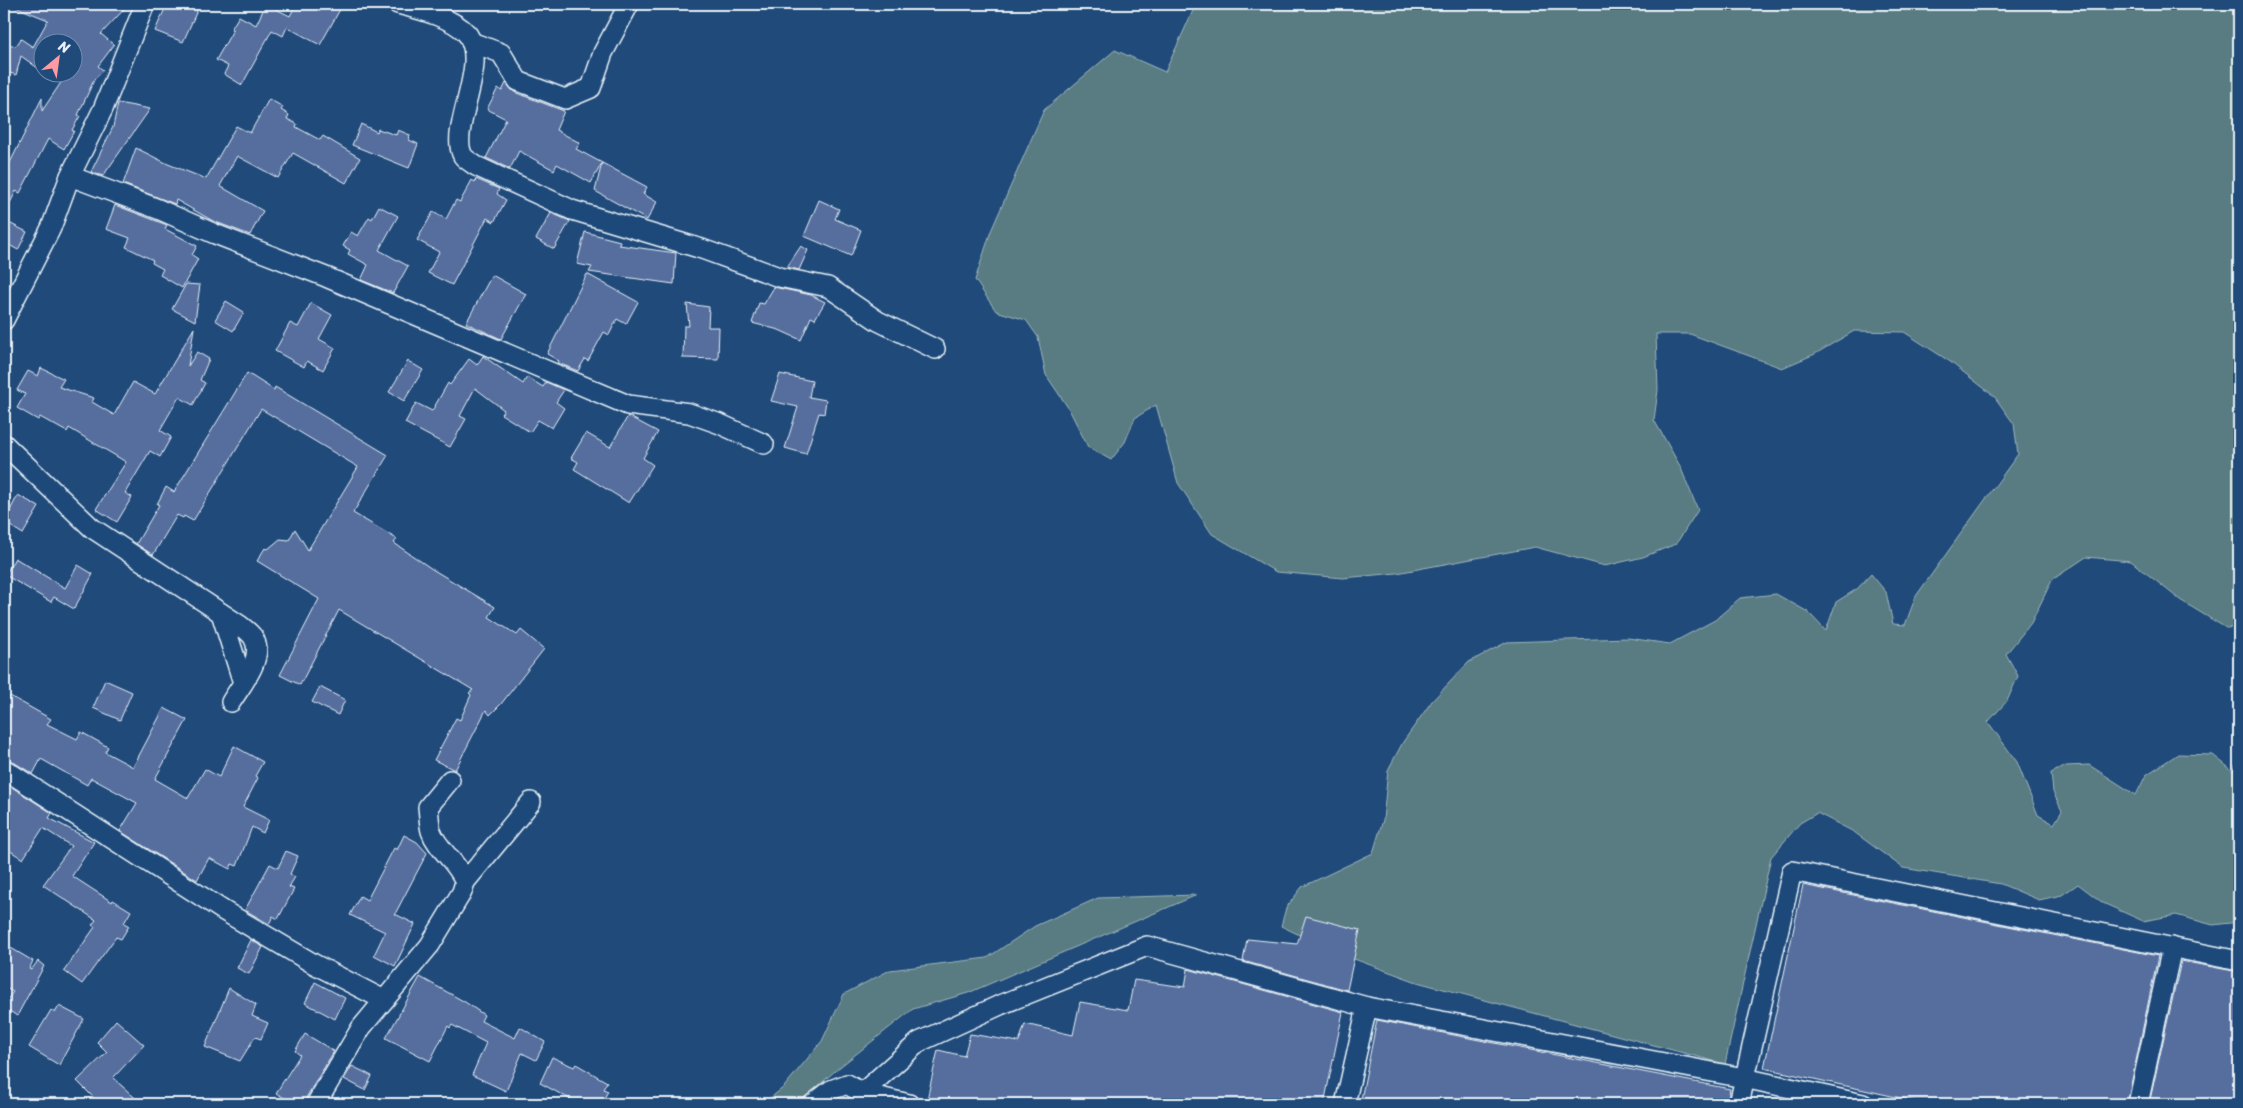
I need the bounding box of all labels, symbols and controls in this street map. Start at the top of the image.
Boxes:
north arrow [32,32,82,82]
text: N [53,33,75,60]

